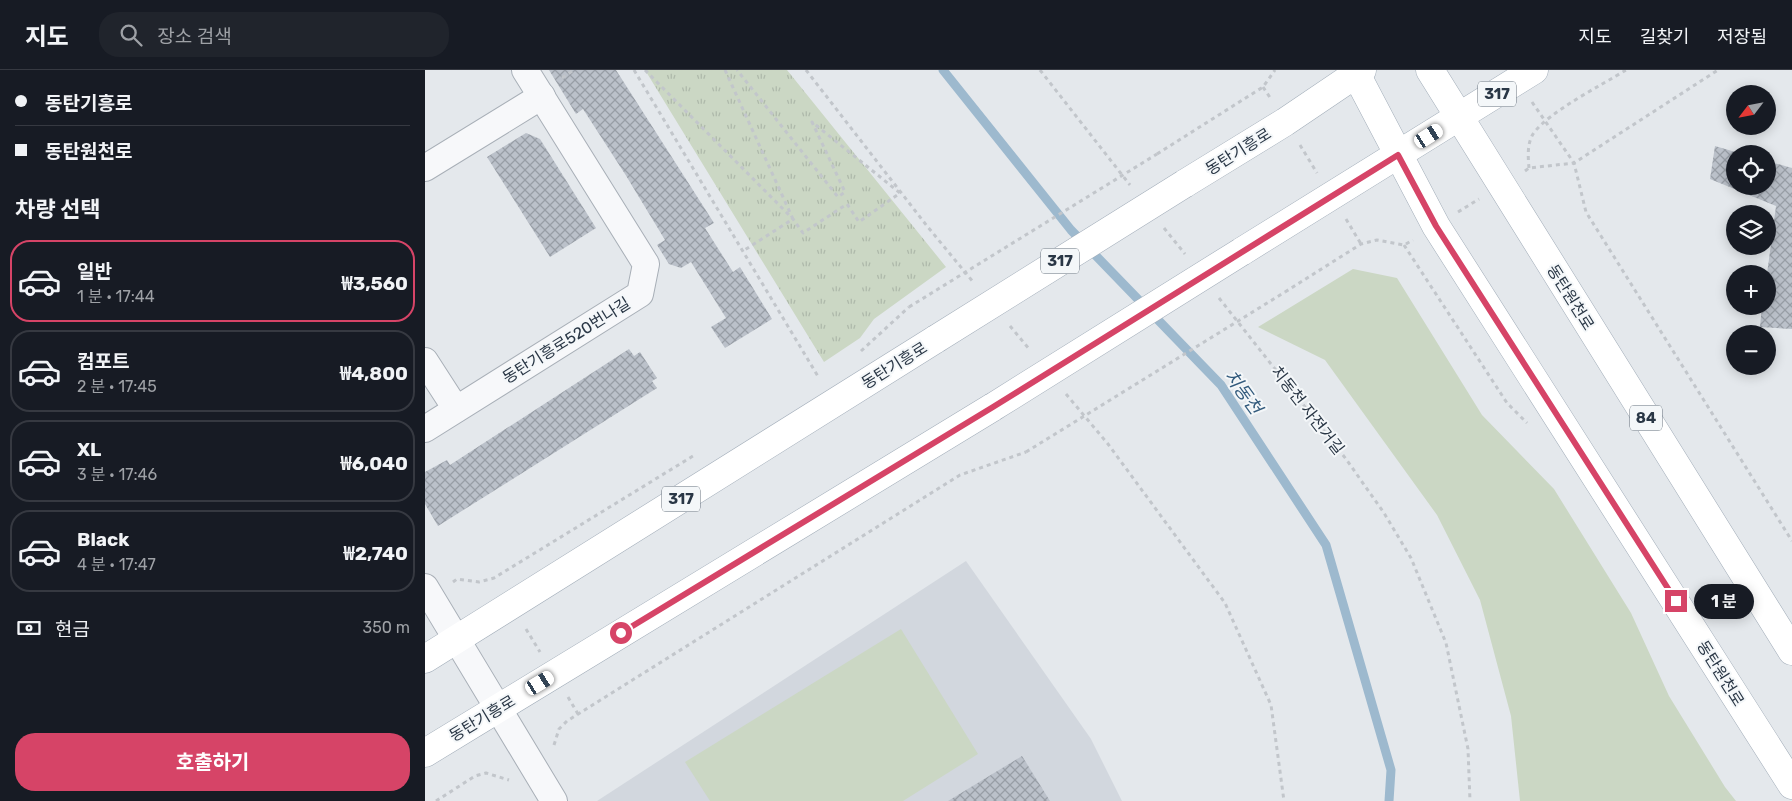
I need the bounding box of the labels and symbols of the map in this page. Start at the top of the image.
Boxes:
road number: 317 [1478,82,1516,106]
north arrow [1726,85,1776,135]
car [1412,122,1445,150]
street label: 동탄기흥로 [1202,124,1275,179]
road number: 317 [1041,248,1079,274]
street label: 동탄원천로 [1543,261,1598,334]
street label: 동탄기흥로520번나길 [499,293,634,387]
street label: 동탄기흥로 [858,338,931,393]
street label: 치동천 자전거길 [1267,362,1348,458]
water label: 치동천 [1219,365,1268,421]
road number: 84 [1630,406,1662,430]
road number: 317 [662,486,700,512]
callout: 1 분 [1693,584,1753,618]
route end [1665,590,1687,612]
route start [610,622,632,644]
street label: 동탄원천로 [1693,637,1748,710]
car [523,669,556,697]
street label: 동탄기흥로 [446,691,519,746]

